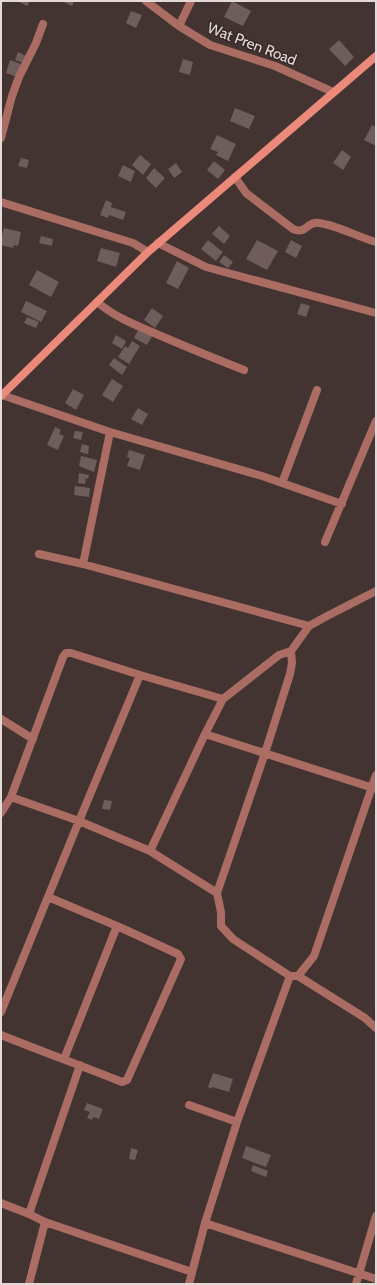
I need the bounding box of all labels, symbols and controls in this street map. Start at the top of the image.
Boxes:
street label: Wat Pren Road [205,19,299,69]

